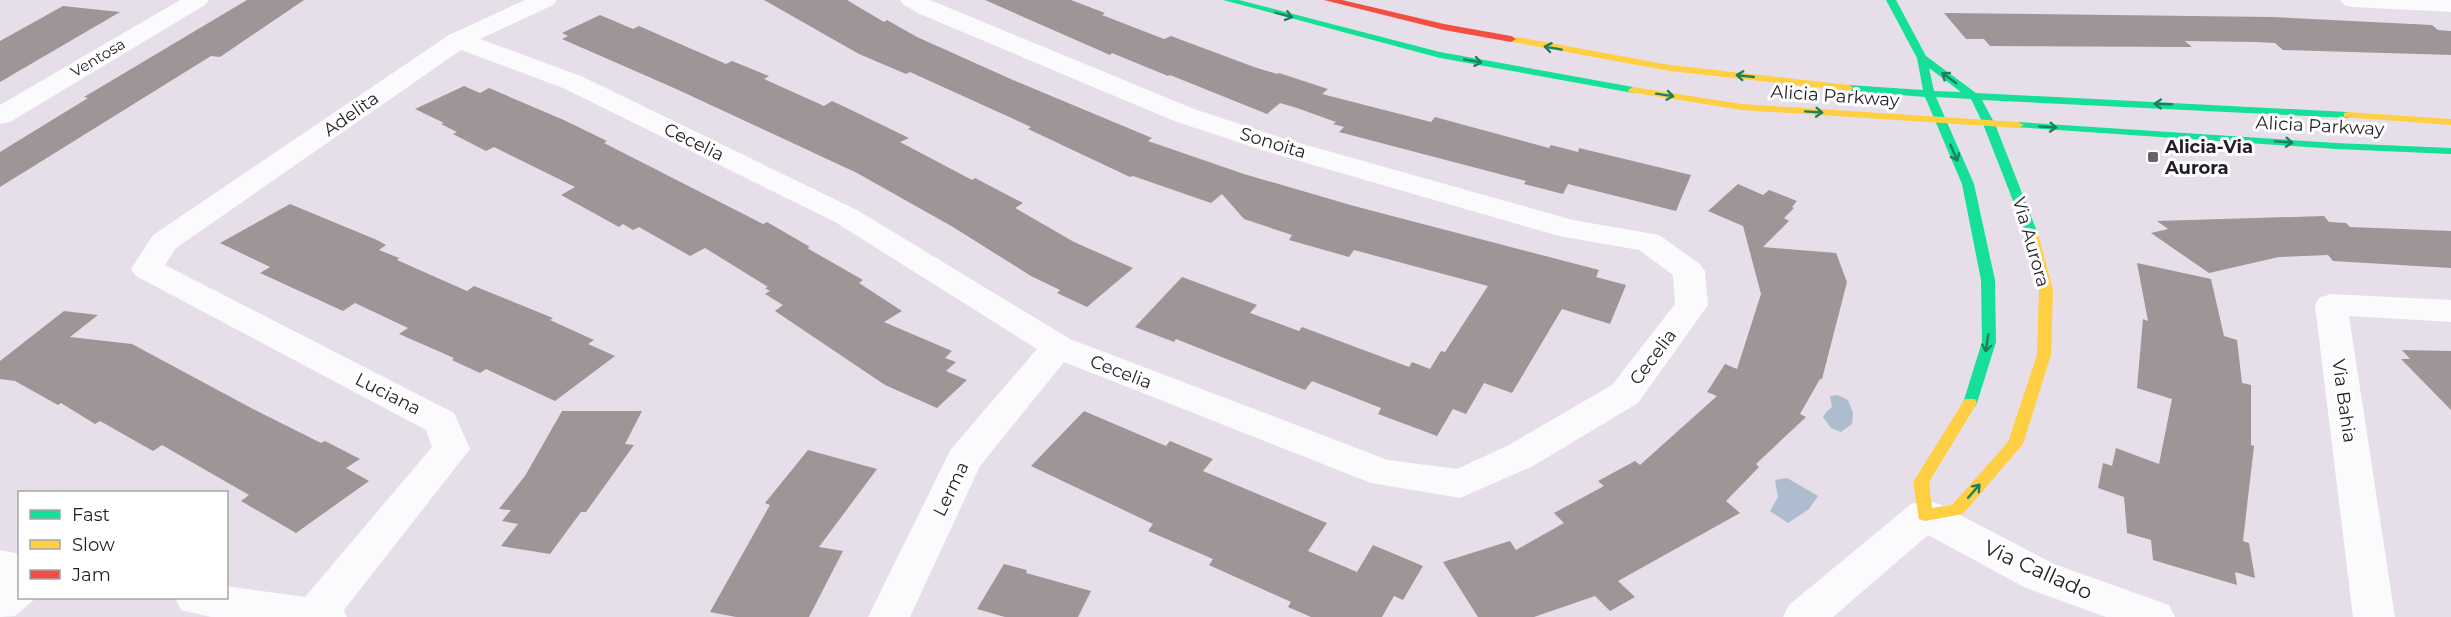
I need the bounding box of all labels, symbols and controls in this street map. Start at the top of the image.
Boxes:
one-way arrow [1274,10,1293,22]
street label: Ventosa [67,34,128,81]
one-way arrow [1543,42,1563,53]
one-way arrow [1463,56,1483,67]
one-way arrow [1736,71,1756,82]
one-way arrow [1941,71,1957,84]
street label: Alicia Parkway [1770,81,1900,111]
street label: Adelita [319,87,383,141]
one-way arrow [1655,90,1675,101]
one-way arrow [2154,99,2174,110]
one-way arrow [1803,107,1823,118]
street label: Alicia Parkway [2255,112,2385,140]
street label: Cecelia [660,118,728,166]
one-way arrow [2037,122,2057,133]
street label: Sonoita [1237,123,1309,163]
place label: Alicia-Via Aurora [2164,136,2253,179]
one-way arrow [2274,137,2294,148]
one-way arrow [1949,144,1960,162]
marker: Alicia-Via Aurora [2146,150,2160,164]
street label: Via Aurora [2008,194,2054,290]
street label: Cecelia [1625,325,1681,389]
one-way arrow [1981,332,1992,352]
street label: Cecelia [1087,350,1155,394]
street label: Via Bahia [2327,358,2361,444]
street label: Luciana [351,368,425,420]
street label: Lerma [928,458,974,520]
one-way arrow [1968,483,1981,499]
legend [18,491,228,599]
text: Fast [72,504,110,526]
text: Slow [72,534,115,556]
street label: Via Callado [1980,535,2096,605]
text: Jam [71,564,111,586]

